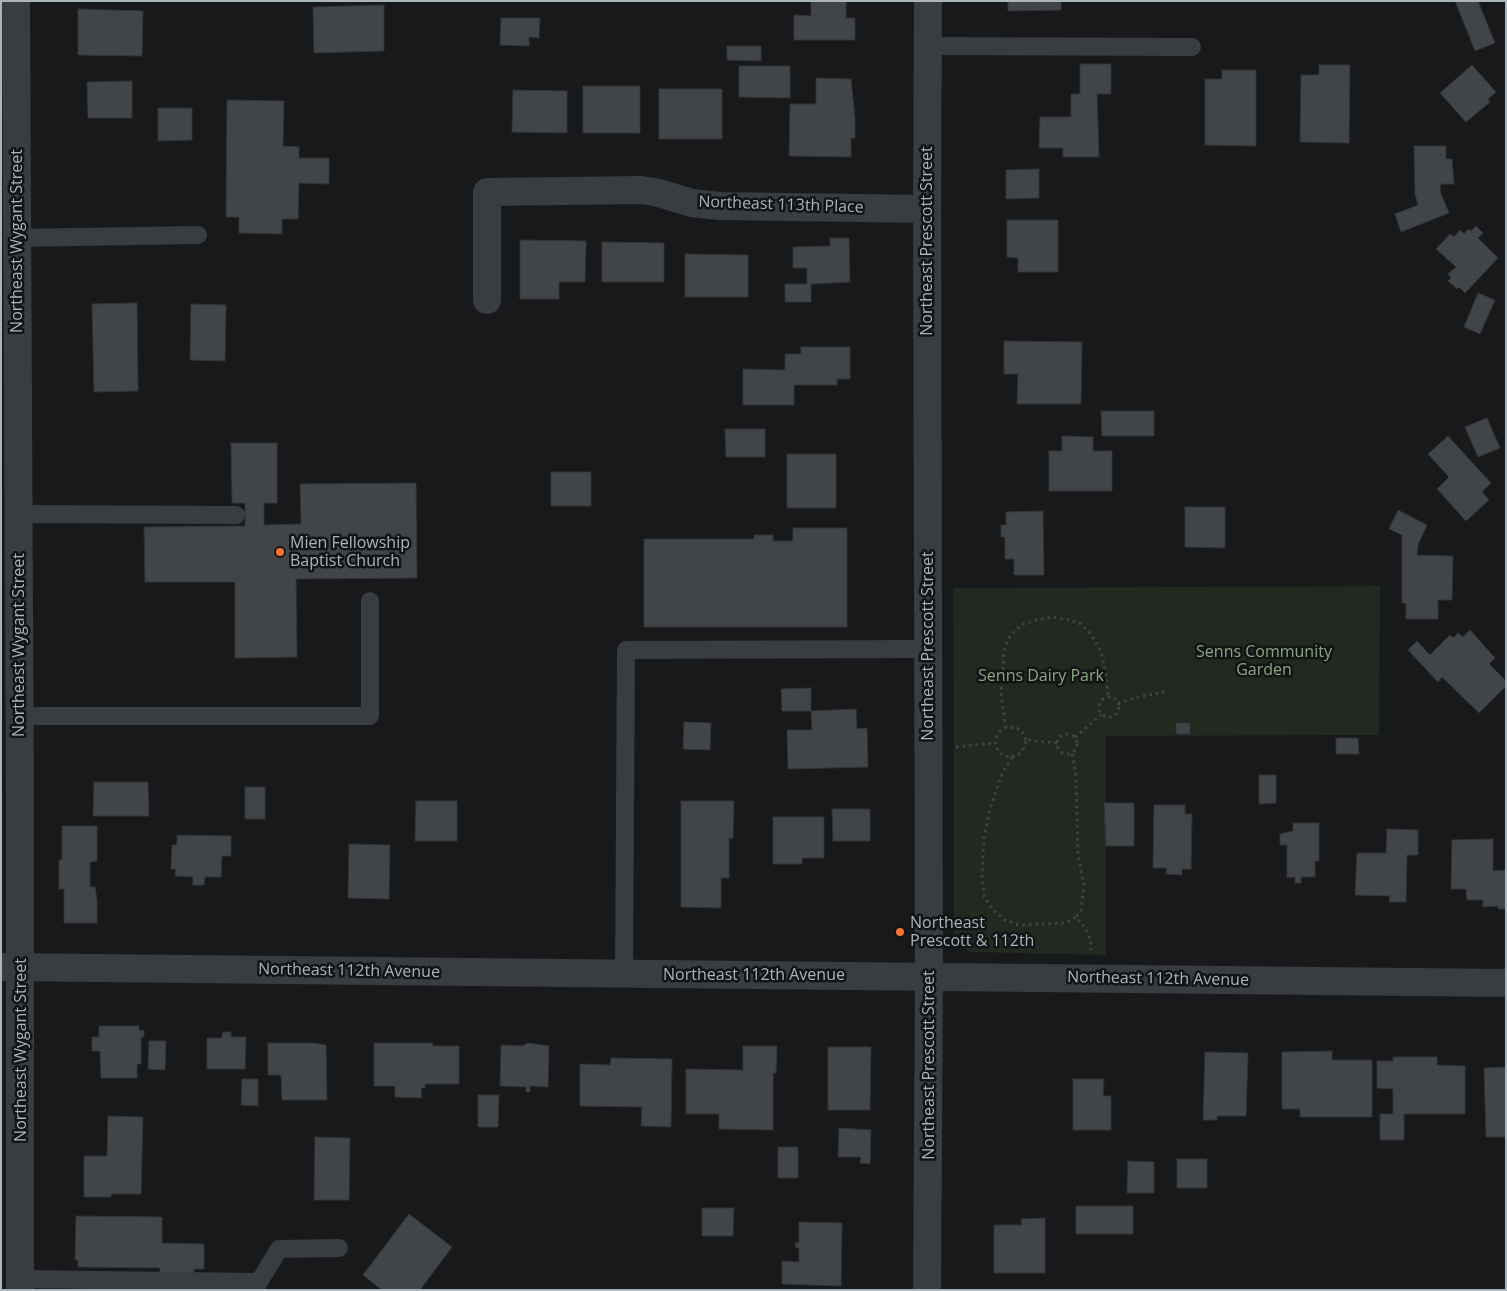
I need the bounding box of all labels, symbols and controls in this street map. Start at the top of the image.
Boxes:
street label: Northeast Prescott Street [917,146,937,336]
street label: Northeast Wygant Street [7,149,27,333]
street label: Northeast 113th Place [698,193,864,217]
place label: Mien Fellowship Baptist Church [290,533,410,571]
marker: Mien Fellowship Baptist Church [274,546,286,558]
street label: Northeast Prescott Street [918,551,938,741]
street label: Northeast Wygant Street [9,553,29,737]
park label: Senns Community Garden [1196,642,1332,680]
park label: Senns Dairy Park [978,666,1104,686]
place label: Northeast Prescott & 112th [910,913,1034,951]
marker: Northeast Prescott & 112th [894,926,906,938]
street label: Northeast Wygant Street [11,958,31,1142]
street label: Northeast 112th Avenue [258,960,440,982]
street label: Northeast 112th Avenue [663,965,845,985]
street label: Northeast 112th Avenue [1067,968,1249,990]
street label: Northeast Prescott Street [919,970,939,1160]

